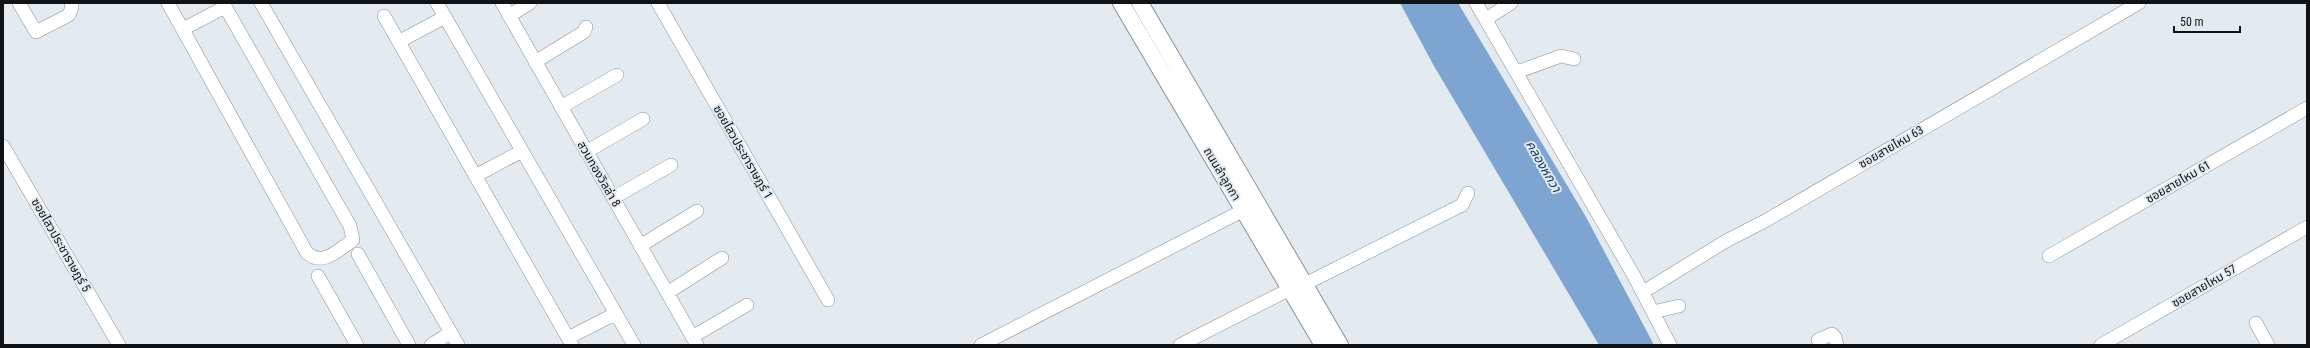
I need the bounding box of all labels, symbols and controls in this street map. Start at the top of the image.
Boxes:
scale bar [2174,8,2240,34]
text: 50 m [2180,15,2204,29]
street label: ซอยไสวประชาราษฎร์ 1 [710,103,776,201]
street label: ซอยสายไหม 63 [1856,123,1926,171]
street label: สวนทองวิลล่า 8 [574,138,624,210]
water label: คลองหกวา [1523,138,1565,195]
street label: ถนนลำลูกกา [1201,145,1243,203]
street label: ซอยสายไหม 61 [2143,158,2213,206]
street label: ซอยไสวประชาราษฎร์ 5 [28,196,94,294]
street label: ซอยสายไหม 57 [2169,262,2239,310]

